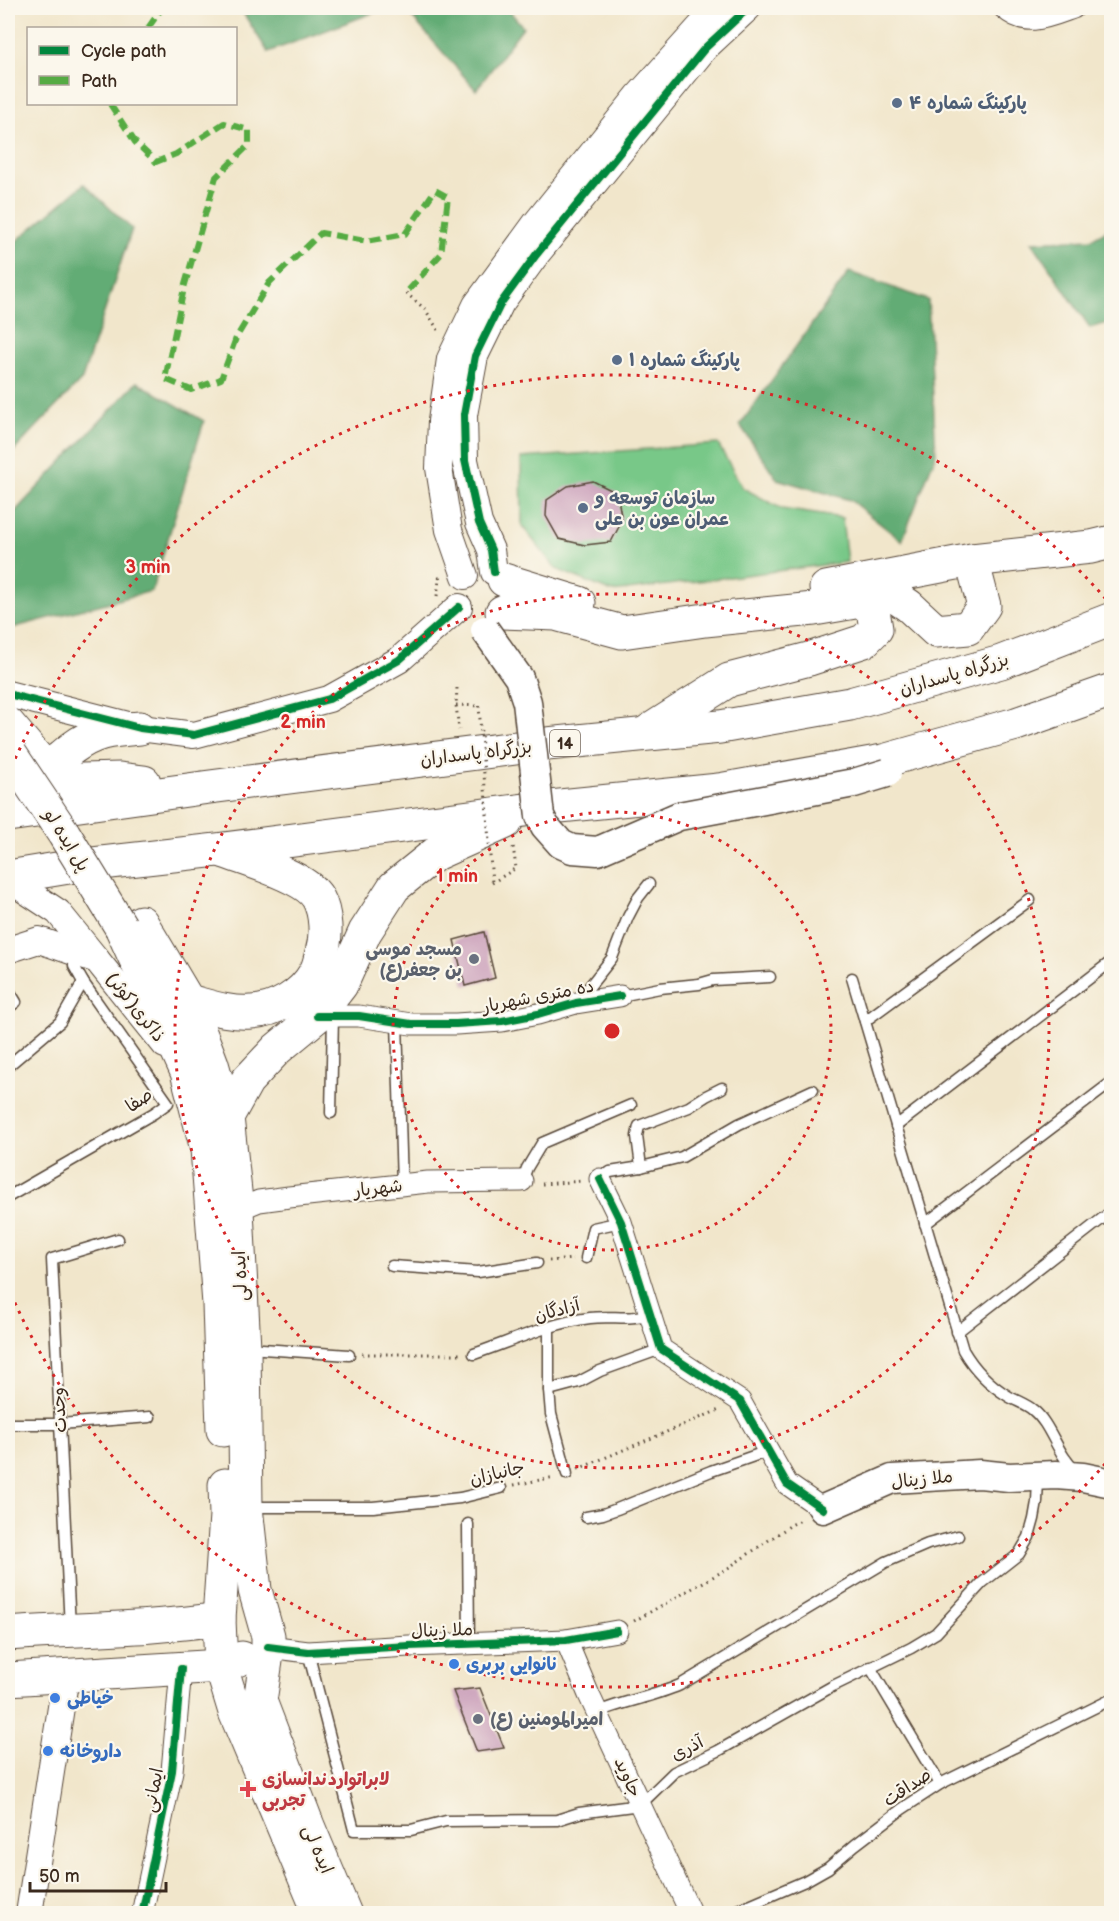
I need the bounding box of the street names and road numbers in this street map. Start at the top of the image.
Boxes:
street label: بزرگراه پاسداران [897,649,1011,701]
road number: 14 [550,730,580,756]
street label: بزرگراه پاسداران [419,736,533,772]
street label: پل ایده لو [38,804,94,876]
street label: ذاکری(کوثر) [102,968,169,1046]
street label: ده متری شهریار [478,975,596,1018]
street label: صفا [122,1084,157,1117]
street label: شهریار [350,1175,404,1202]
street label: ایده لی [229,1250,252,1302]
street label: آزادگان [532,1294,584,1327]
street label: وحدت [48,1387,71,1433]
street label: جانبازان [468,1457,527,1490]
street label: ملا زینال [890,1466,954,1493]
street label: ملا زینال [411,1619,473,1642]
street label: آذری [667,1731,708,1765]
street label: جاوید [609,1754,646,1801]
street label: صداقت [879,1764,935,1811]
street label: ایمانی [139,1766,168,1814]
street label: ایده لى [298,1822,337,1877]

